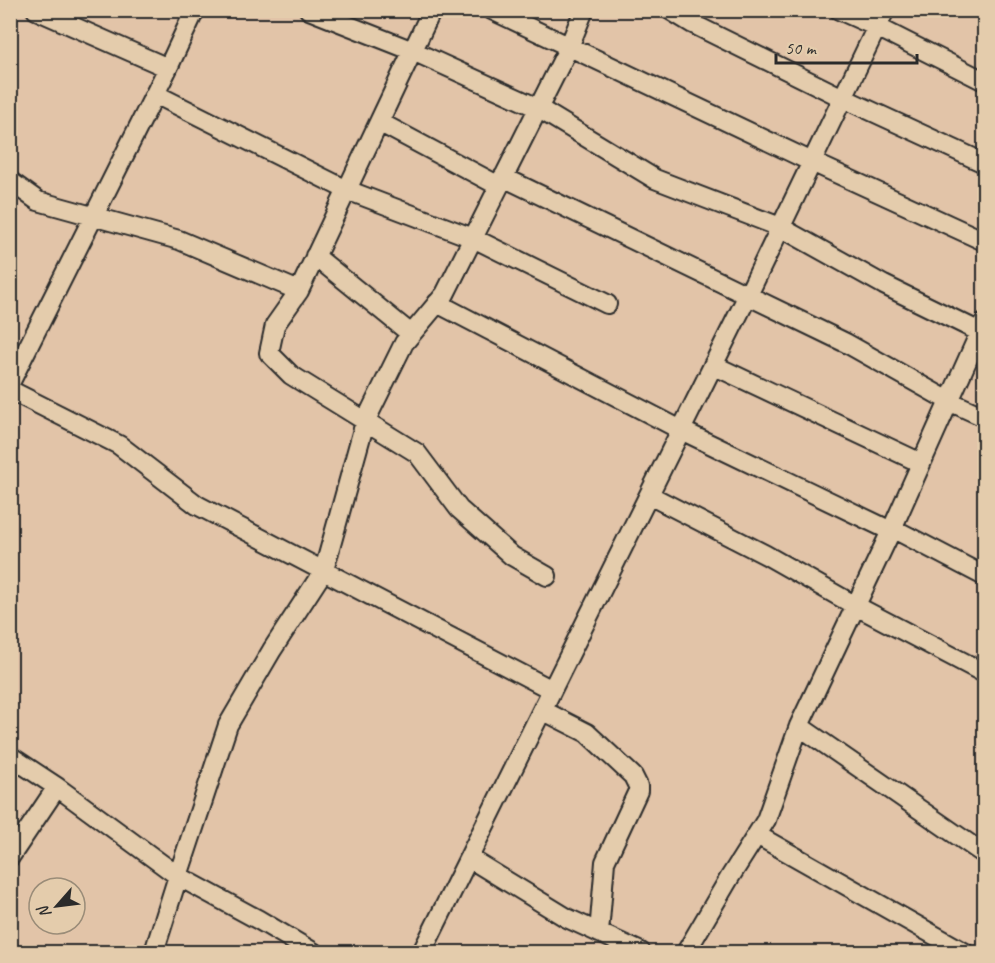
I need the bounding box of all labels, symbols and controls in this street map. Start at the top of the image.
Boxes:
scale bar [776,27,917,65]
text: 50 m [785,37,818,59]
north arrow [27,876,87,936]
text: N [32,901,56,922]

